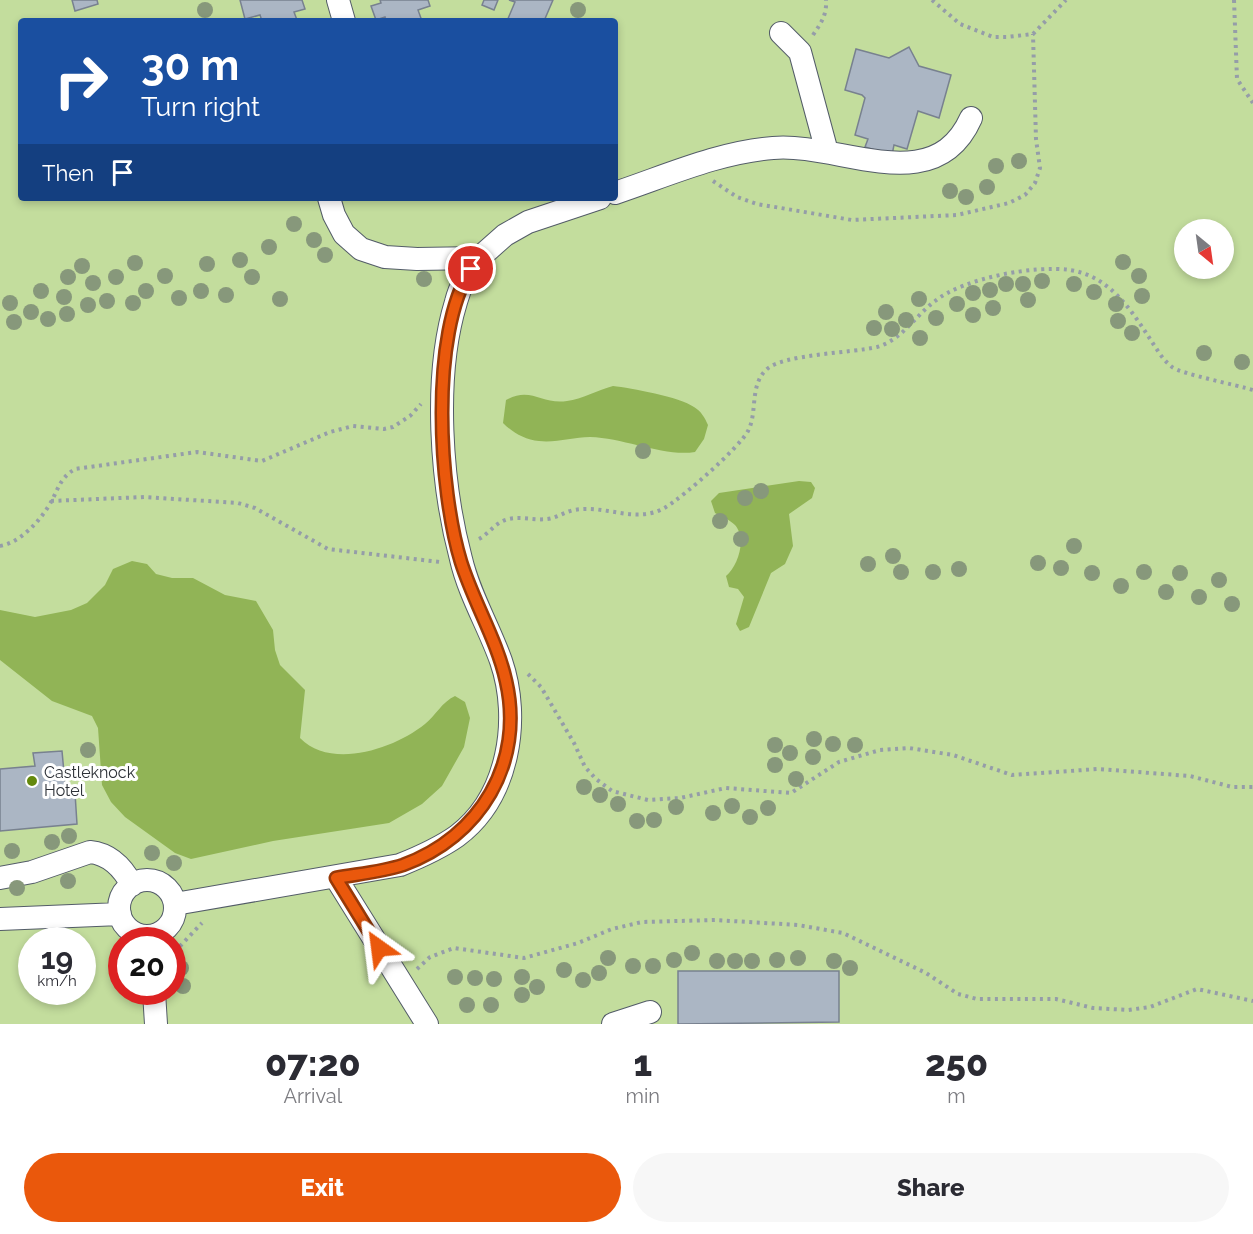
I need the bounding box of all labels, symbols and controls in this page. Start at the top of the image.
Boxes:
text: 30 m [141,41,239,90]
icon: right [42,42,120,120]
text: Turn right [141,91,260,122]
icon: arrive [106,156,139,189]
text: Then [42,160,94,186]
north arrow [1174,219,1234,279]
map controls [1174,219,1234,279]
pin [445,243,496,294]
icon: arrive [454,252,487,285]
place label: Castleknock Hotel [44,763,136,800]
marker: Castleknock Hotel [25,774,39,788]
position arrow [347,916,411,980]
speed limit sign: 20 [108,927,186,1005]
text: 19 [41,941,73,976]
text: km/h [37,972,77,990]
text: 07:20 [265,1042,361,1084]
text: 1 [633,1042,652,1084]
text: 250 [925,1042,988,1084]
text: Arrival [283,1084,342,1108]
text: min [626,1084,660,1108]
text: m [947,1084,966,1108]
button: Exit [24,1153,621,1222]
button: Share [633,1153,1229,1222]

